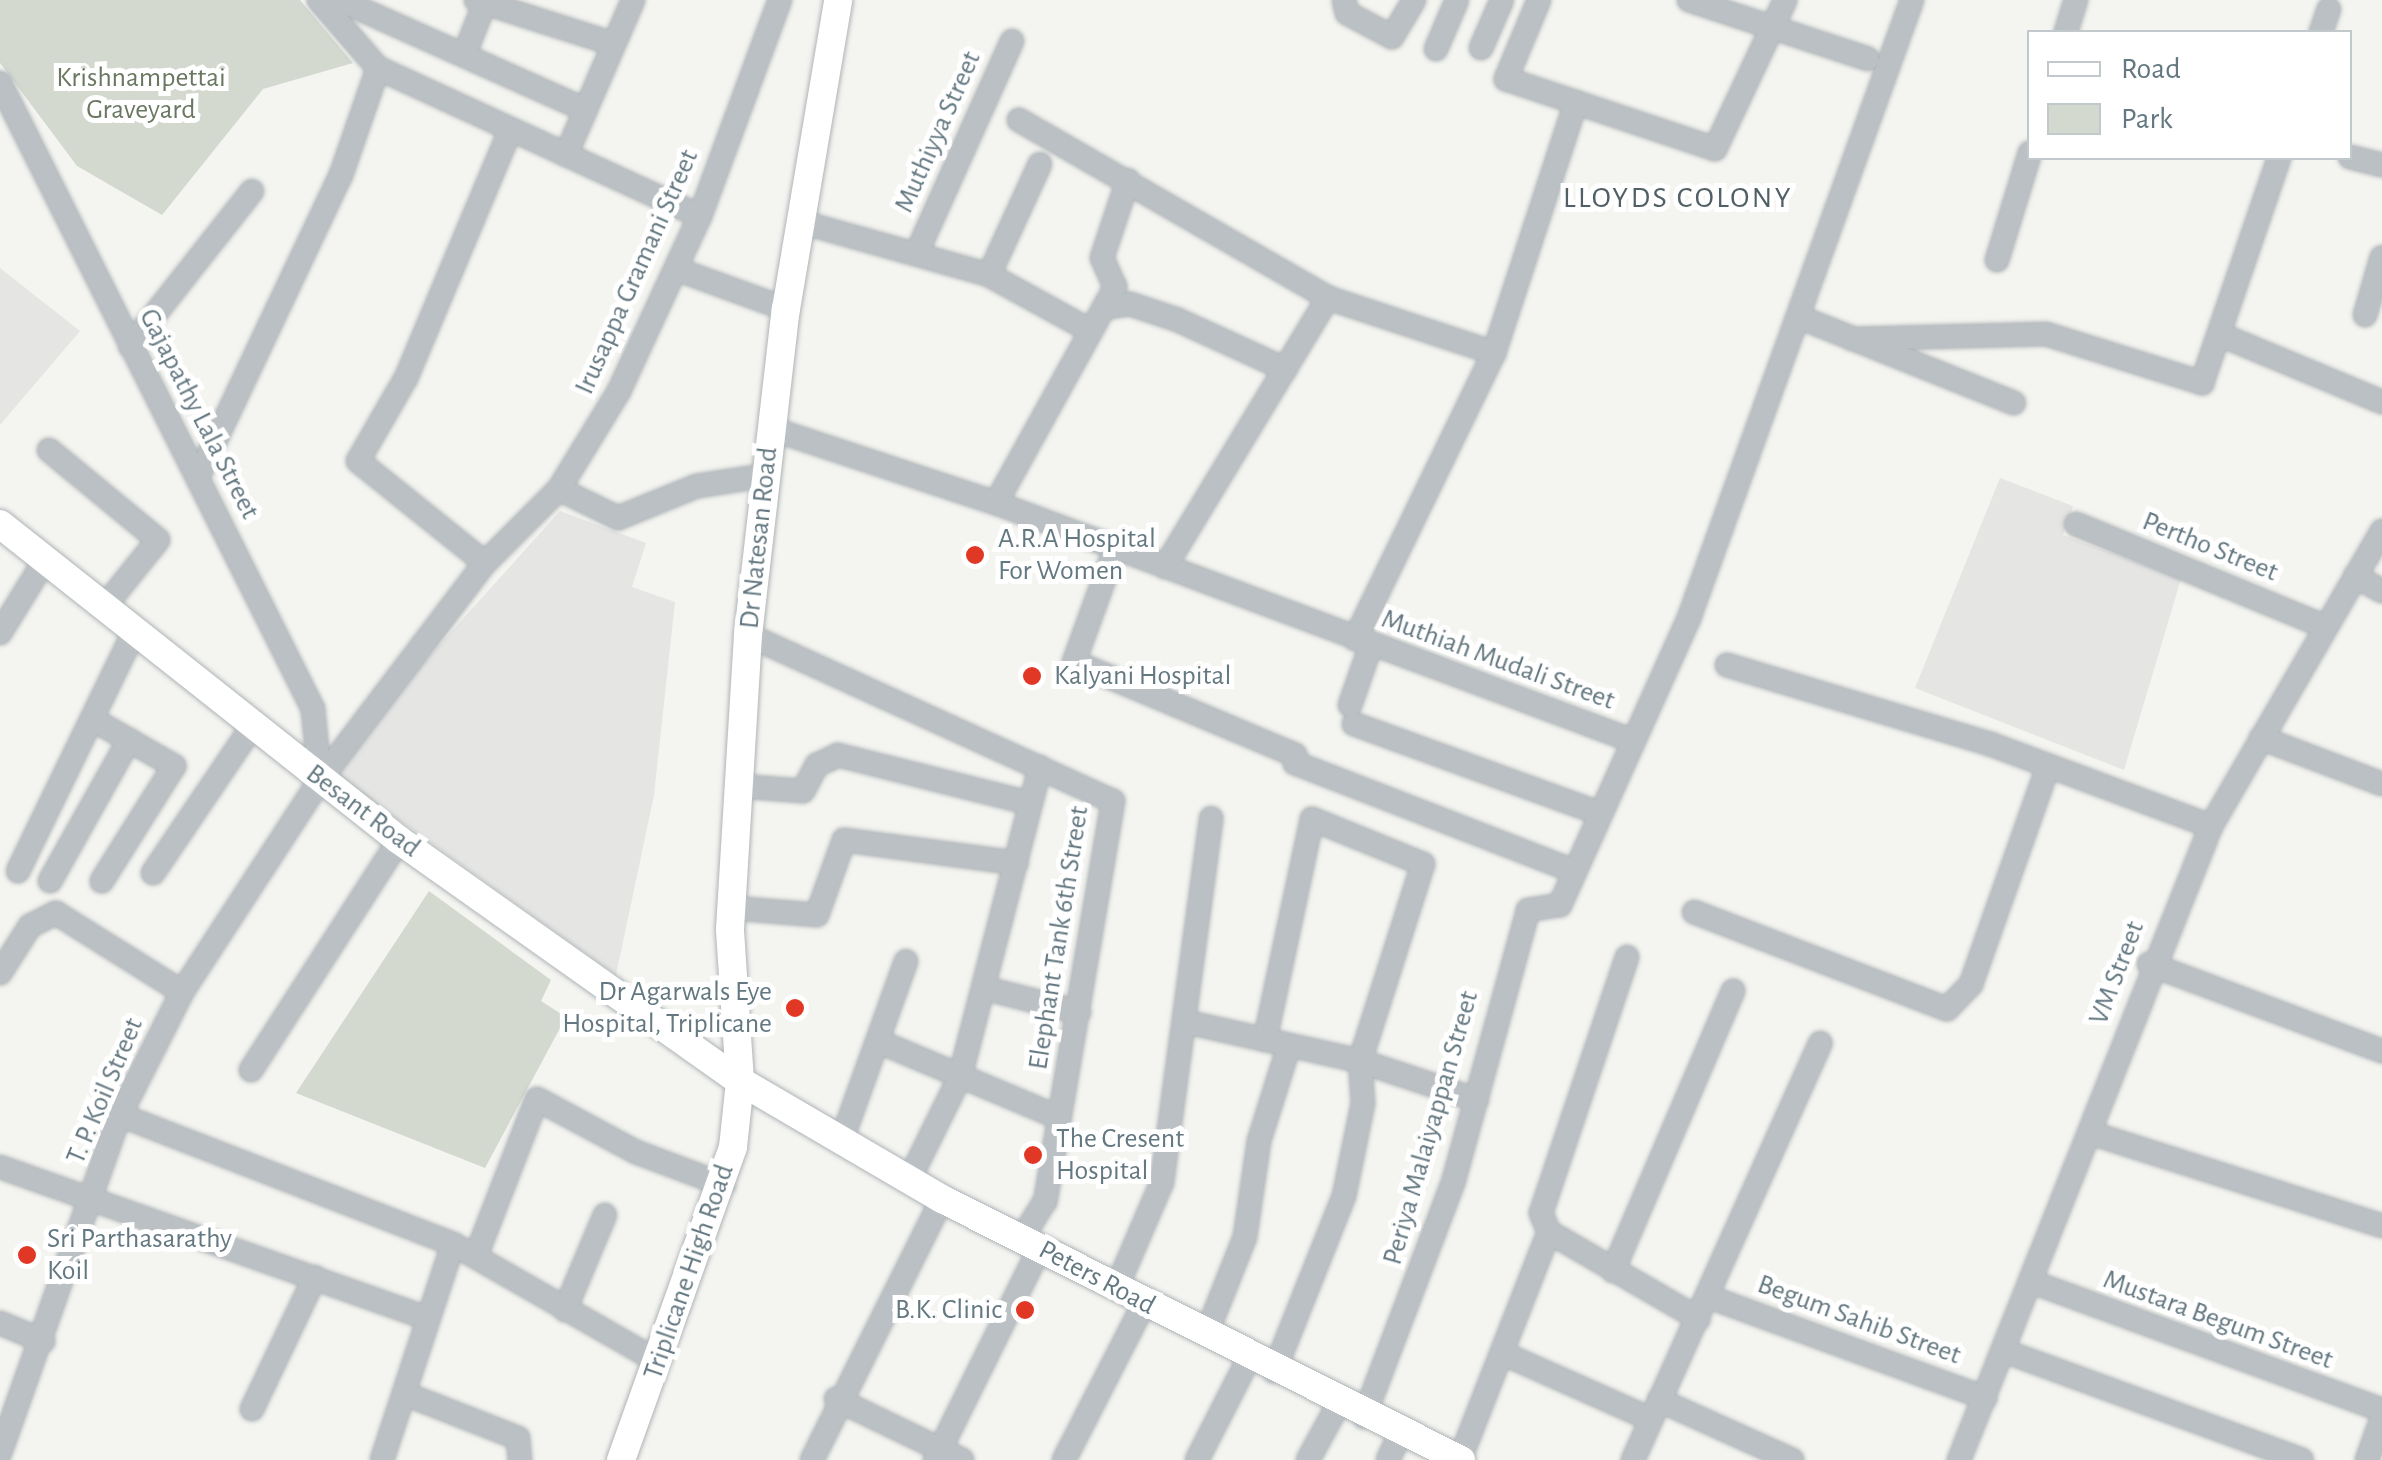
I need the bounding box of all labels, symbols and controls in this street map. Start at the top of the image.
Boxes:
legend [2027,30,2352,160]
street label: Muthiyya Street [887,46,989,218]
text: Road [2121,54,2181,84]
park label: Krishnampettai Graveyard [56,61,226,127]
text: Park [2121,104,2173,134]
street label: Irusappa Gramani Street [568,144,706,400]
district label: LLOYDS COLONY [1563,180,1793,216]
street label: Gajapathy Lala Street [131,303,267,525]
street label: Dr Natesan Road [733,446,785,630]
street label: Pertho Street [2137,505,2283,589]
place label: A.R.A Hospital For Women [998,522,1156,588]
marker: A.R.A Hospital For Women [962,542,988,568]
street label: Muthiah Mudali Street [1377,602,1619,718]
place label: Kalyani Hospital [1054,659,1231,693]
marker: Kalyani Hospital [1019,663,1045,689]
street label: Besant Road [299,757,427,865]
street label: Elephant Tank 6th Street [1022,804,1096,1072]
street label: VM Street [2082,917,2152,1029]
place label: Dr Agarwals Eye Hospital, Triplicane [562,975,772,1041]
street label: Periya Malaiyappan Street [1376,987,1486,1269]
marker: Dr Agarwals Eye Hospital, Triplicane [782,995,808,1021]
street label: T. P. Koil Street [59,1013,151,1169]
place label: The Cresent Hospital [1056,1122,1184,1188]
marker: The Cresent Hospital [1020,1142,1046,1168]
street label: Triplicane High Road [636,1160,742,1384]
place label: Sri Parthasarathy Koil [47,1222,232,1288]
street label: Peters Road [1033,1233,1161,1323]
marker: Sri Parthasarathy Koil [16,1244,38,1266]
street label: Mustara Begum Street [2099,1263,2337,1377]
street label: Begum Sahib Street [1753,1268,1965,1372]
place label: B.K. Clinic [895,1293,1002,1327]
marker: B.K. Clinic [1012,1297,1038,1323]

